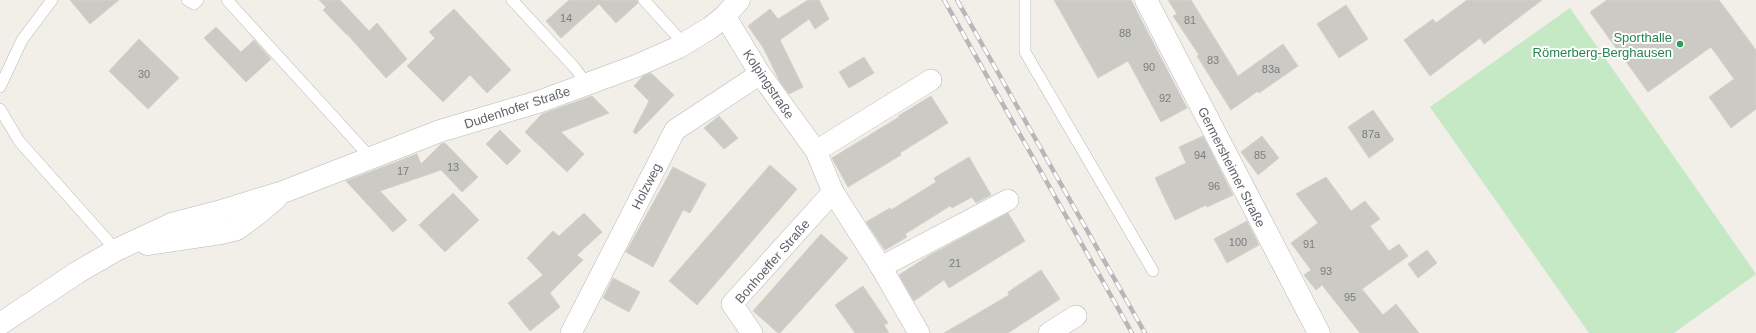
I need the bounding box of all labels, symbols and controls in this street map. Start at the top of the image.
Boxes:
house number: 14 [560,12,572,24]
house number: 81 [1184,14,1196,26]
house number: 88 [1119,27,1131,39]
place label: Sporthalle Römerberg-Berghausen [1533,30,1672,60]
marker: Sporthalle Römerberg-Berghausen [1675,39,1685,49]
street label: Kolpingstraße [740,47,797,122]
house number: 83 [1207,54,1219,66]
house number: 90 [1143,61,1155,73]
house number: 83a [1262,63,1281,75]
house number: 30 [138,68,150,80]
street label: Dudenhofer Straße [462,83,572,132]
house number: 92 [1159,92,1171,104]
street label: Germersheimer Straße [1195,105,1268,230]
house number: 87a [1362,128,1381,140]
house number: 94 [1194,149,1206,161]
house number: 85 [1254,149,1266,161]
house number: 13 [447,161,459,173]
street label: Holzweg [628,161,664,212]
house number: 17 [397,165,409,177]
house number: 96 [1208,180,1220,192]
street label: Bonhoeffer Straße [732,216,813,306]
house number: 100 [1229,236,1247,248]
house number: 91 [1303,238,1315,250]
house number: 21 [949,257,961,269]
house number: 93 [1320,265,1332,277]
house number: 95 [1344,291,1356,303]

